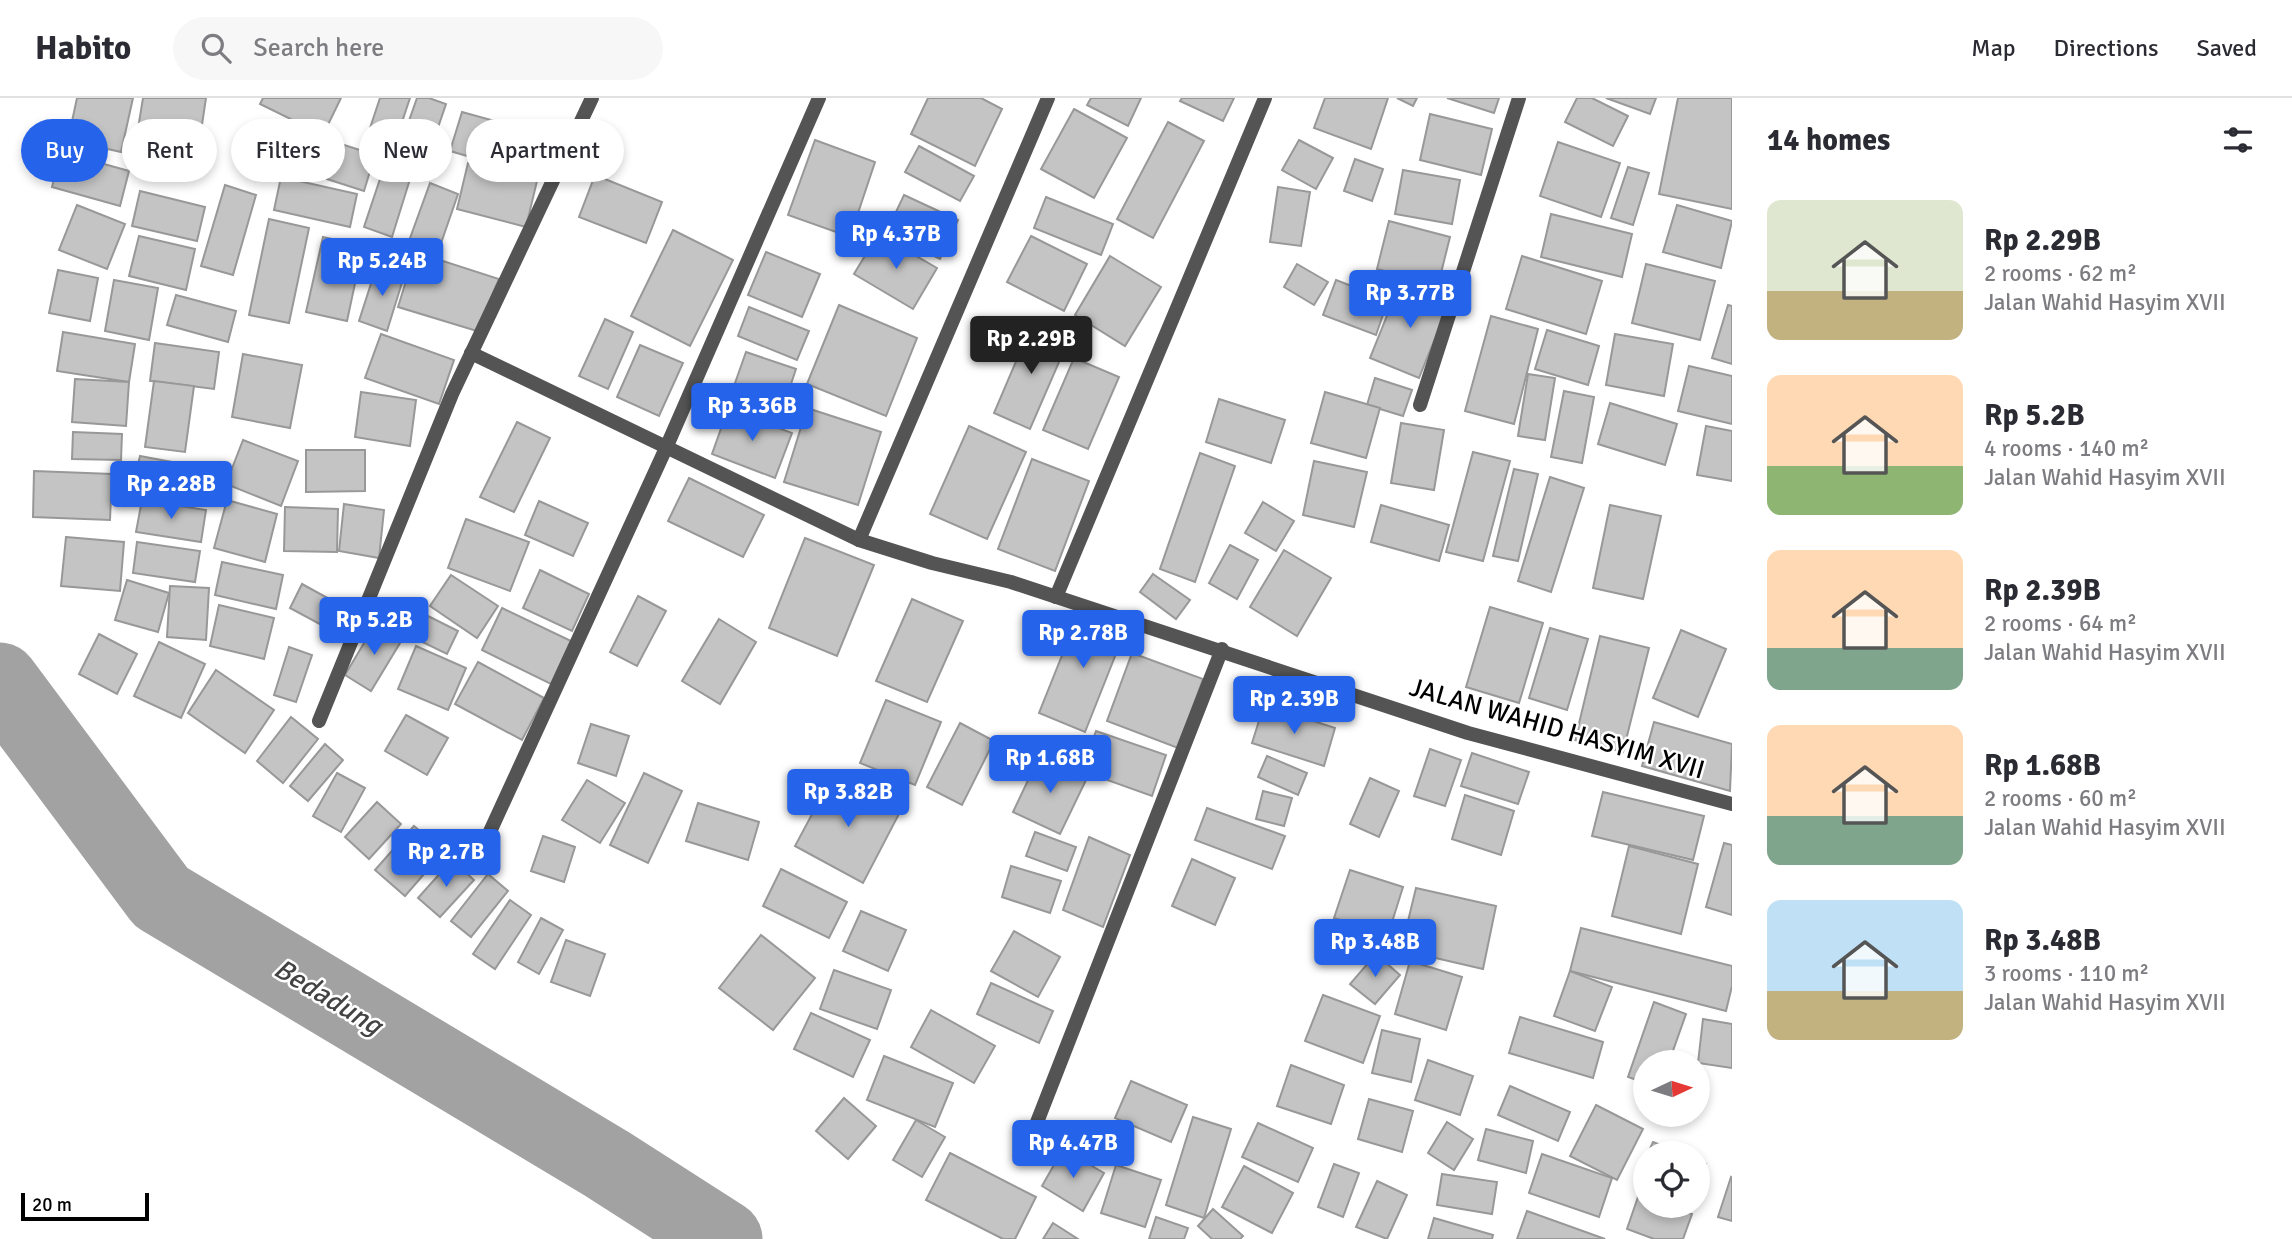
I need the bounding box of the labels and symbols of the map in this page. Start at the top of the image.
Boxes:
pin: Rp 4.37B [824,212,968,271]
pin: Rp 5.24B [310,238,454,298]
pin: Rp 3.77B [1338,271,1482,330]
pin: Rp 2.29B [959,316,1103,376]
pin: Rp 3.36B [680,384,824,443]
pin: Rp 2.28B [99,462,243,521]
pin: Rp 5.2B [309,598,439,657]
pin: Rp 2.78B [1011,610,1155,670]
street label: JALAN WAHID HASYIM XVII [1406,672,1708,786]
pin: Rp 2.39B [1222,676,1366,736]
pin: Rp 1.68B [978,736,1122,795]
pin: Rp 3.82B [776,770,920,829]
pin: Rp 2.7B [381,830,511,889]
pin: Rp 3.48B [1303,920,1447,979]
water label: Bedadung [268,952,390,1044]
north arrow [1633,1050,1710,1127]
pin: Rp 4.47B [1001,1121,1145,1180]
scale bar [21,1190,149,1222]

